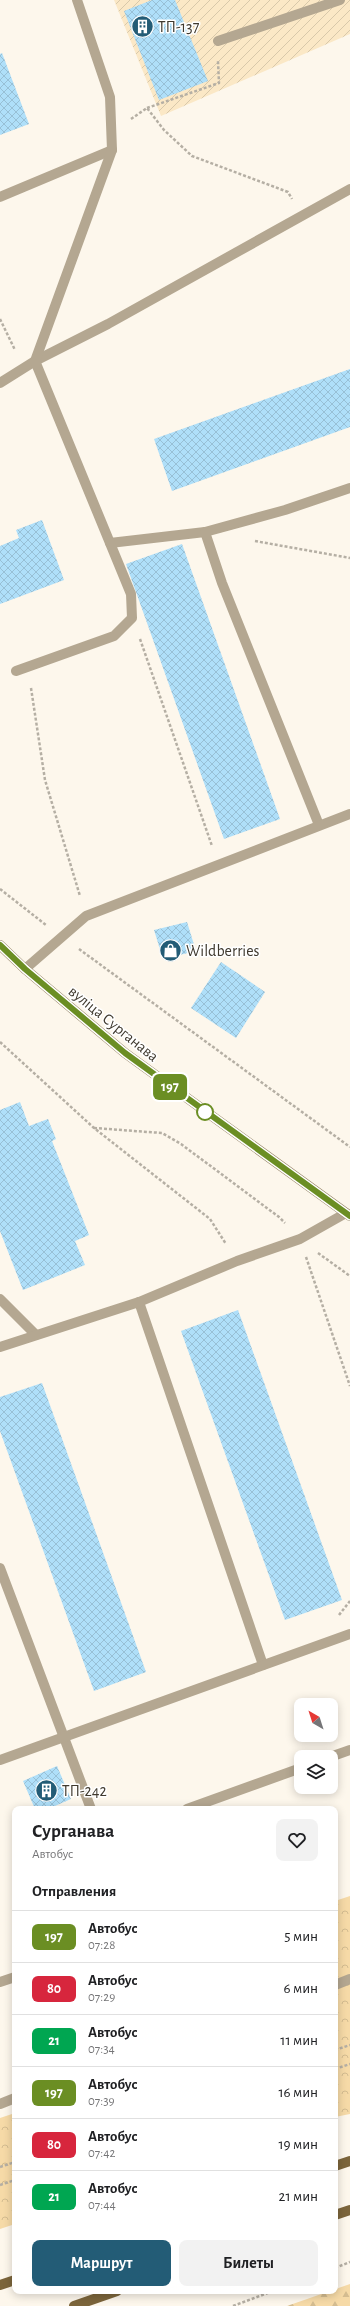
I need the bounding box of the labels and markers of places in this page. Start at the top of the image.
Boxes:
building icon: ТП-137 [129,13,155,39]
place label: ТП-137 [158,19,200,35]
shop icon: Wildberries [157,937,183,963]
place label: Wildberries [186,943,260,959]
unlabelled marker [196,1103,214,1121]
building icon: ТП-242 [34,1777,60,1803]
place label: ТП-242 [62,1783,107,1799]

